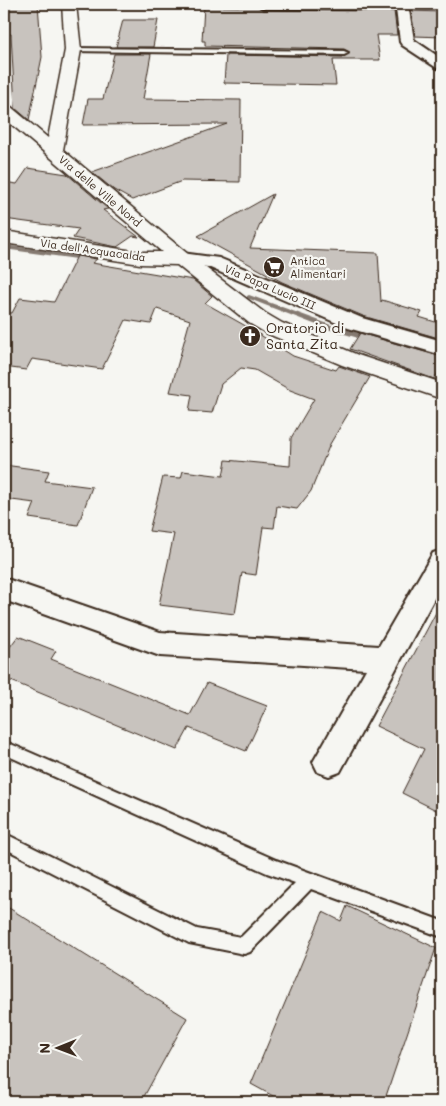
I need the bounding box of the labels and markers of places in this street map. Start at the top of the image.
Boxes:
place label: Antica Alimentari [290,253,346,281]
supermarket icon: Antica Alimentari [262,255,286,279]
place label: Oratorio di Santa Zita [266,318,345,353]
church icon: Oratorio di Santa Zita [238,324,262,348]

